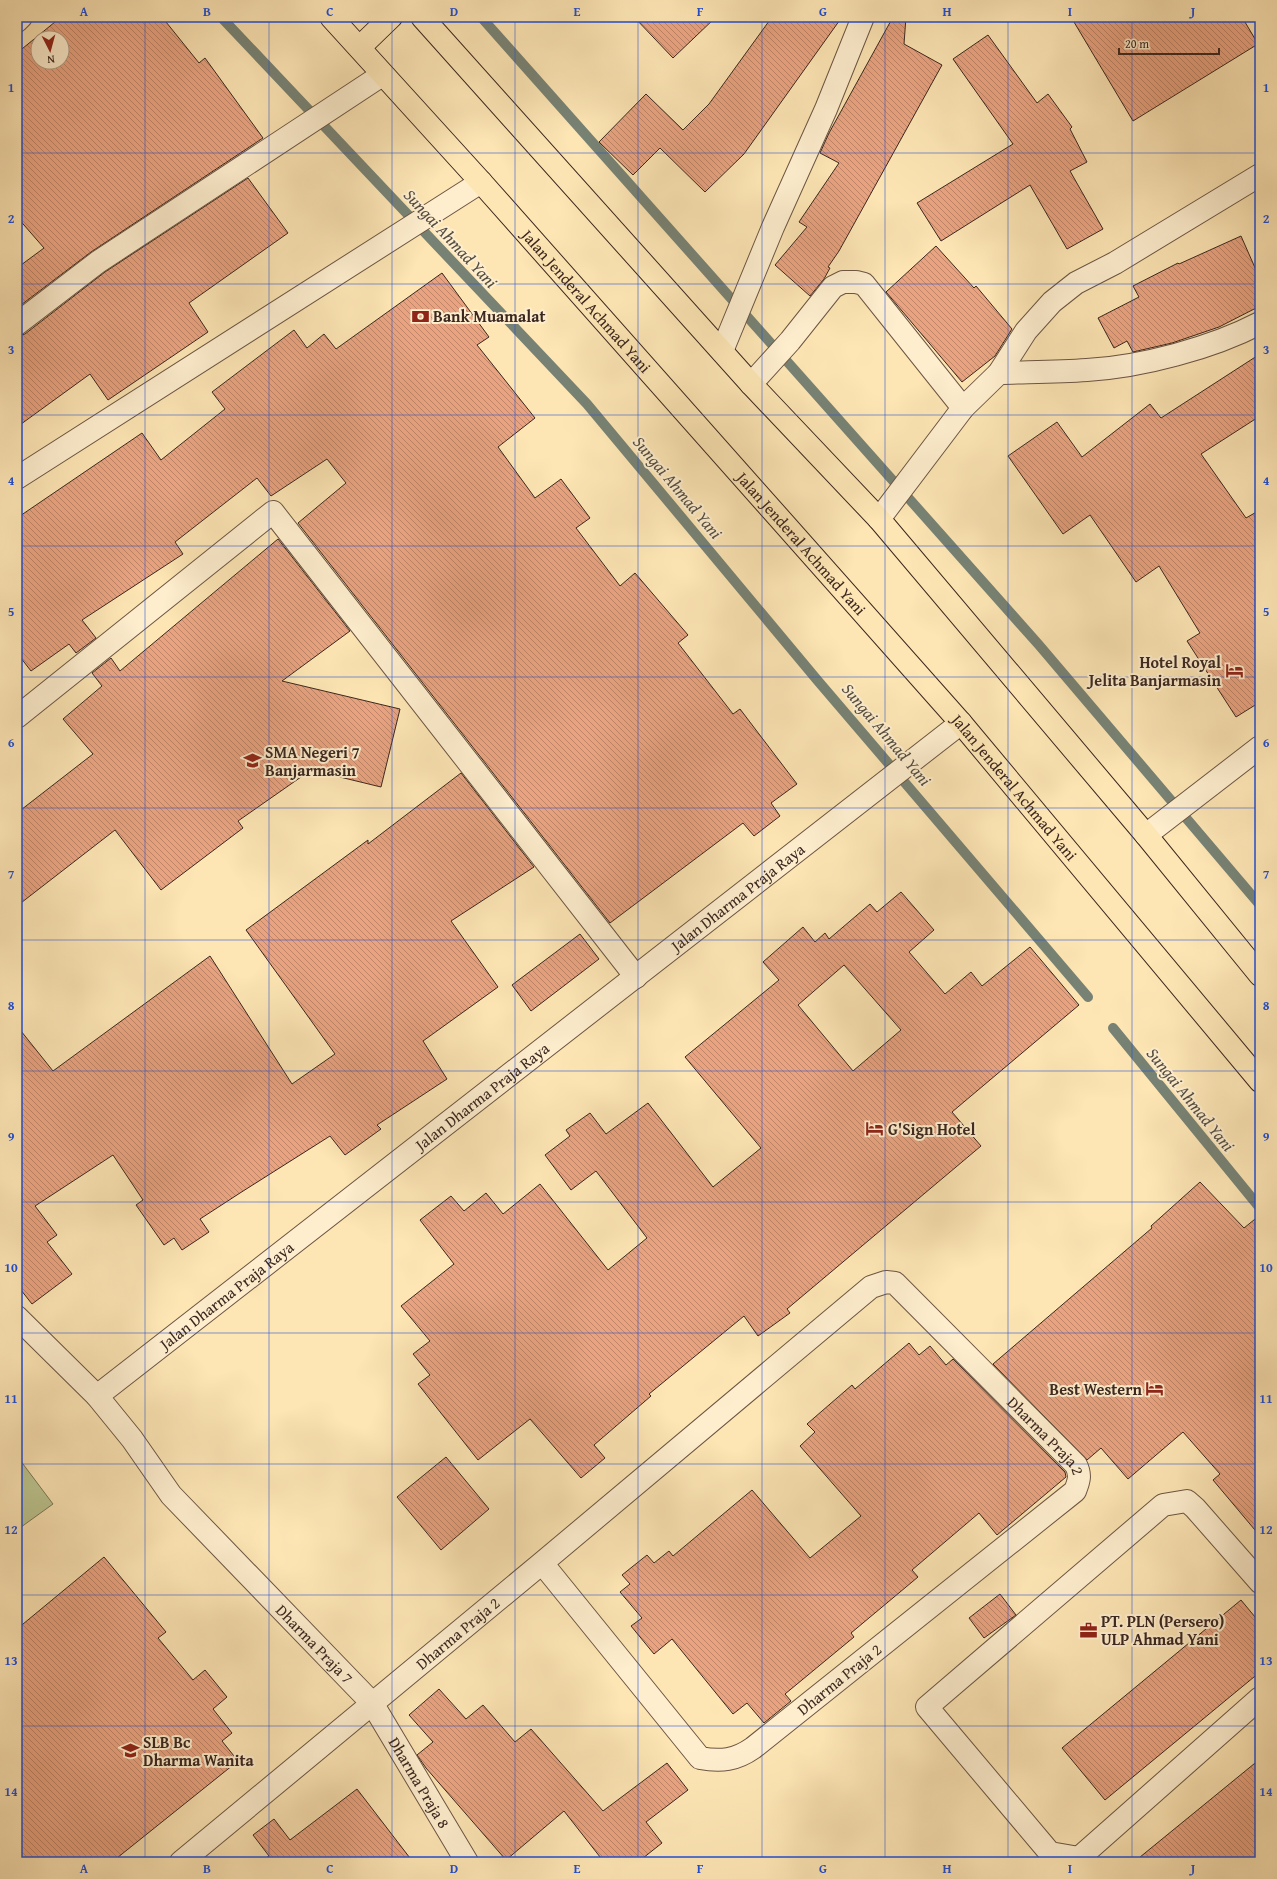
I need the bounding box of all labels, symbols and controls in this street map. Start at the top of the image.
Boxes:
text: A [80,2,89,21]
text: B [203,2,211,21]
text: C [326,2,334,21]
text: D [450,2,458,21]
text: E [574,2,581,21]
text: F [697,2,704,21]
text: G [819,2,827,21]
text: H [942,2,952,21]
text: I [1068,2,1072,21]
text: J [1189,2,1196,21]
north arrow [30,30,70,70]
scale bar [1119,30,1219,56]
text: 20 m [1125,35,1149,52]
text: N [46,52,56,68]
text: 1 [8,78,14,97]
text: 1 [1263,78,1269,97]
water label: Sungai Ahmad Yani [398,183,504,294]
text: 2 [8,209,15,228]
text: 2 [1263,209,1270,228]
street label: Jalan Jenderal Achmad Yani [515,222,657,378]
place label: Bank Muamalat [433,304,545,328]
bank icon: Bank Muamalat [410,306,430,326]
text: 3 [8,340,14,359]
text: 3 [1263,340,1269,359]
water label: Sungai Ahmad Yani [627,430,729,544]
street label: Jalan Jenderal Achmad Yani [730,465,872,621]
text: 4 [8,471,15,490]
text: 4 [1263,471,1270,490]
text: 5 [8,602,15,621]
text: 5 [1263,602,1270,621]
place label: Hotel Royal Jelita Banjarmasin [1086,650,1222,692]
hotel icon: Hotel Royal Jelita Banjarmasin [1224,661,1244,681]
water label: Sungai Ahmad Yani [836,677,938,791]
street label: Jalan Jenderal Achmad Yani [945,707,1083,866]
text: 6 [8,733,15,752]
text: 6 [1263,733,1270,752]
place label: SMA Negeri 7 Banjarmasin [265,740,360,782]
school or university icon: SMA Negeri 7 Banjarmasin [242,751,262,771]
street label: Jalan Dharma Praja Raya [664,837,810,958]
text: 7 [8,865,15,884]
text: 7 [1263,865,1270,884]
text: 8 [8,996,15,1015]
text: 8 [1263,996,1270,1015]
street label: Jalan Dharma Praja Raya [408,1036,555,1157]
water label: Sungai Ahmad Yani [1141,1041,1241,1157]
place label: G'Sign Hotel [888,1117,975,1141]
hotel icon: G'Sign Hotel [865,1119,885,1139]
text: 9 [8,1127,15,1146]
text: 9 [1263,1127,1270,1146]
street label: Jalan Dharma Praja Raya [153,1235,299,1356]
text: 10 [4,1258,18,1277]
text: 10 [1259,1258,1273,1277]
place label: Best Western [1049,1377,1143,1401]
hotel icon: Best Western [1145,1379,1165,1399]
text: 11 [4,1389,18,1408]
text: 11 [1259,1389,1273,1408]
street label: Dharma Praja 2 [1002,1391,1091,1477]
text: 12 [4,1520,18,1539]
text: 12 [1259,1520,1273,1539]
street label: Dharma Praja 2 [410,1591,505,1675]
street label: Dharma Praja 7 [270,1598,359,1689]
place label: PT. PLN (Persero) ULP Ahmad Yani [1101,1609,1224,1651]
office icon: PT. PLN (Persero) ULP Ahmad Yani [1078,1620,1098,1640]
street label: Dharma Praja 2 [792,1637,886,1721]
text: 13 [4,1651,18,1670]
text: 13 [1259,1651,1273,1670]
place label: SLB Bc Dharma Wanita [143,1730,255,1772]
street label: Dharma Praja 8 [383,1732,456,1833]
school or university icon: SLB Bc Dharma Wanita [120,1741,140,1761]
text: 14 [4,1782,18,1801]
text: 14 [1259,1782,1273,1801]
text: A [80,1859,89,1878]
text: B [203,1859,211,1878]
text: C [326,1859,334,1878]
text: D [450,1859,458,1878]
text: E [574,1859,581,1878]
text: F [697,1859,704,1878]
text: G [819,1859,827,1878]
text: H [942,1859,952,1878]
text: I [1068,1859,1072,1878]
text: J [1189,1859,1196,1878]

